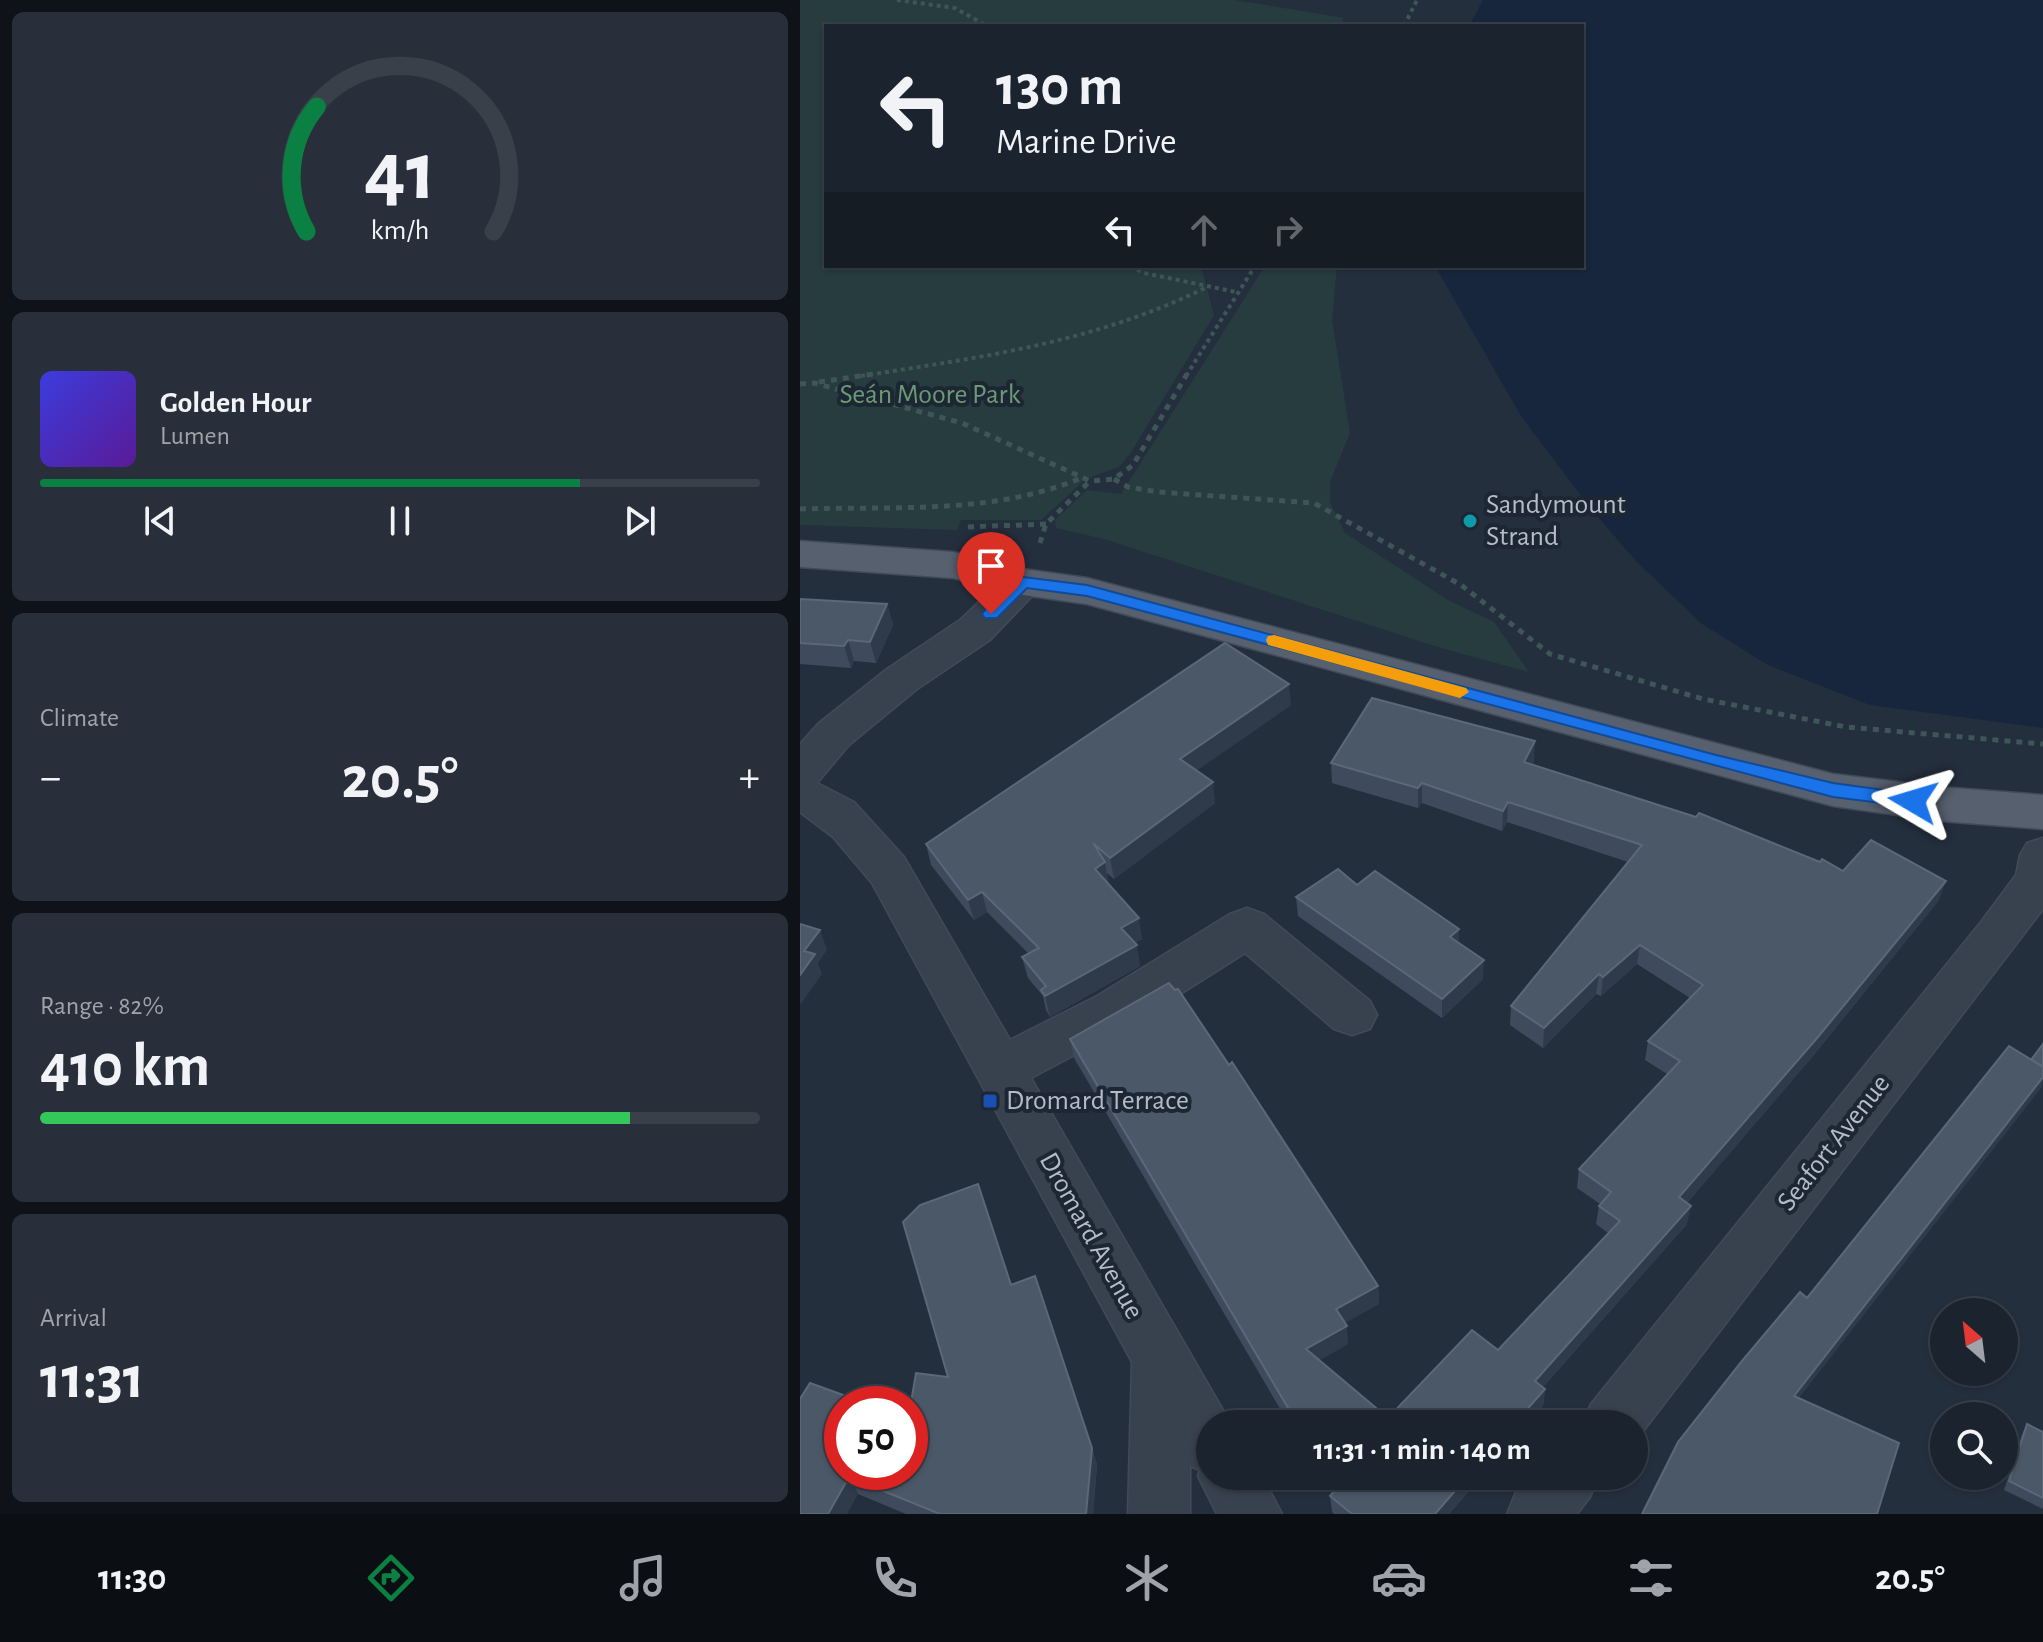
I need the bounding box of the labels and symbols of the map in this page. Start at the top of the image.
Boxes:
park label: Seán Moore Park [840,381,1021,409]
place label: Sandymount Strand [1486,491,1626,551]
marker: Sandymount Strand [1461,512,1479,530]
pin [957,532,1025,614]
position arrow [1871,759,1955,843]
street label: Seafort Avenue [1773,1070,1895,1216]
place label: Dromard Terrace [1006,1087,1189,1115]
marker: Dromard Terrace [981,1092,999,1110]
street label: Dromard Avenue [1034,1148,1148,1324]
north arrow [1930,1298,2018,1386]
speed limit sign: 50 [824,1386,928,1490]

